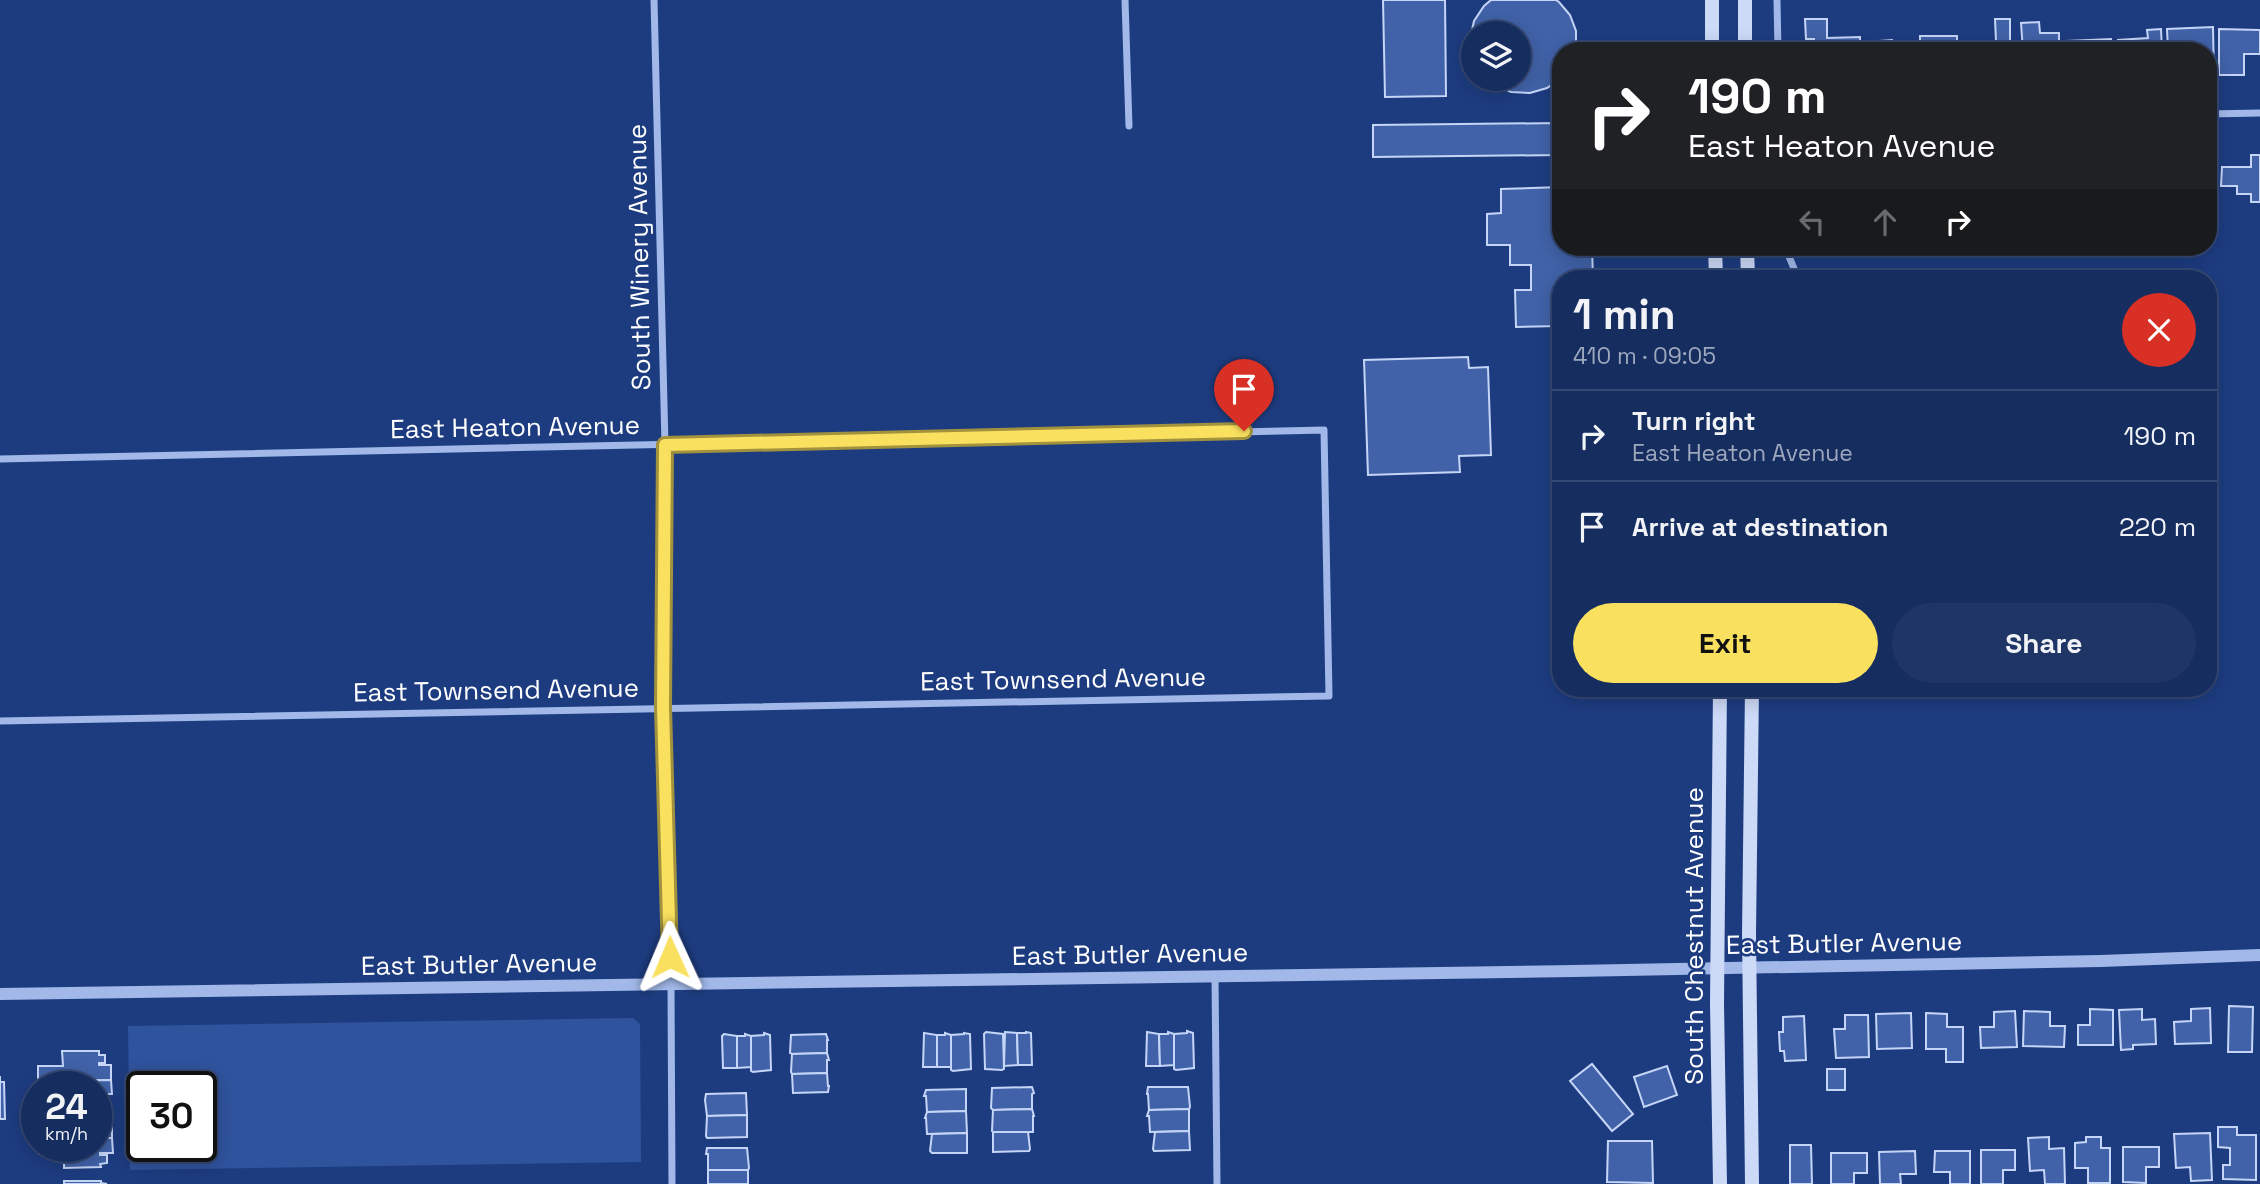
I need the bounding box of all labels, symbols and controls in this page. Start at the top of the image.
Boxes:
map controls [1461,21,1531,91]
button: layers [1461,21,1531,91]
text: 190 m [1688,65,1826,127]
icon: right [1573,70,1664,161]
street label: South Winery Avenue [620,123,658,391]
text: East Heaton Avenue [1688,126,1995,166]
icon: left [1793,203,1831,241]
icon: ahead [1866,203,1904,241]
icon: right [1939,203,1977,241]
text: 1 min [1573,288,1676,341]
button: close [2122,293,2196,367]
text: 410 m · 09:05 [1573,341,1716,371]
pin [1214,359,1274,431]
icon: arrive [1225,370,1263,408]
text: Turn right [1632,404,1756,438]
street label: East Heaton Avenue [390,408,640,446]
icon: right [1573,417,1611,455]
text: 190 m [2124,419,2196,453]
text: East Heaton Avenue [1632,438,1853,468]
icon: arrive [1573,508,1611,546]
text: Arrive at destination [1632,510,1889,544]
text: 220 m [2119,510,2196,544]
button: Exit [1573,603,1878,683]
button: Share [1892,603,2196,683]
street label: East Townsend Avenue [920,660,1206,698]
street label: East Townsend Avenue [353,671,639,709]
street label: South Chestnut Avenue [1677,787,1711,1085]
position arrow [633,920,707,994]
street label: East Butler Avenue [1726,924,1962,962]
street label: East Butler Avenue [1012,935,1248,973]
street label: East Butler Avenue [361,945,597,983]
speed limit sign: 30 [126,1071,217,1162]
text: 24 [45,1085,88,1129]
text: km/h [45,1122,88,1145]

